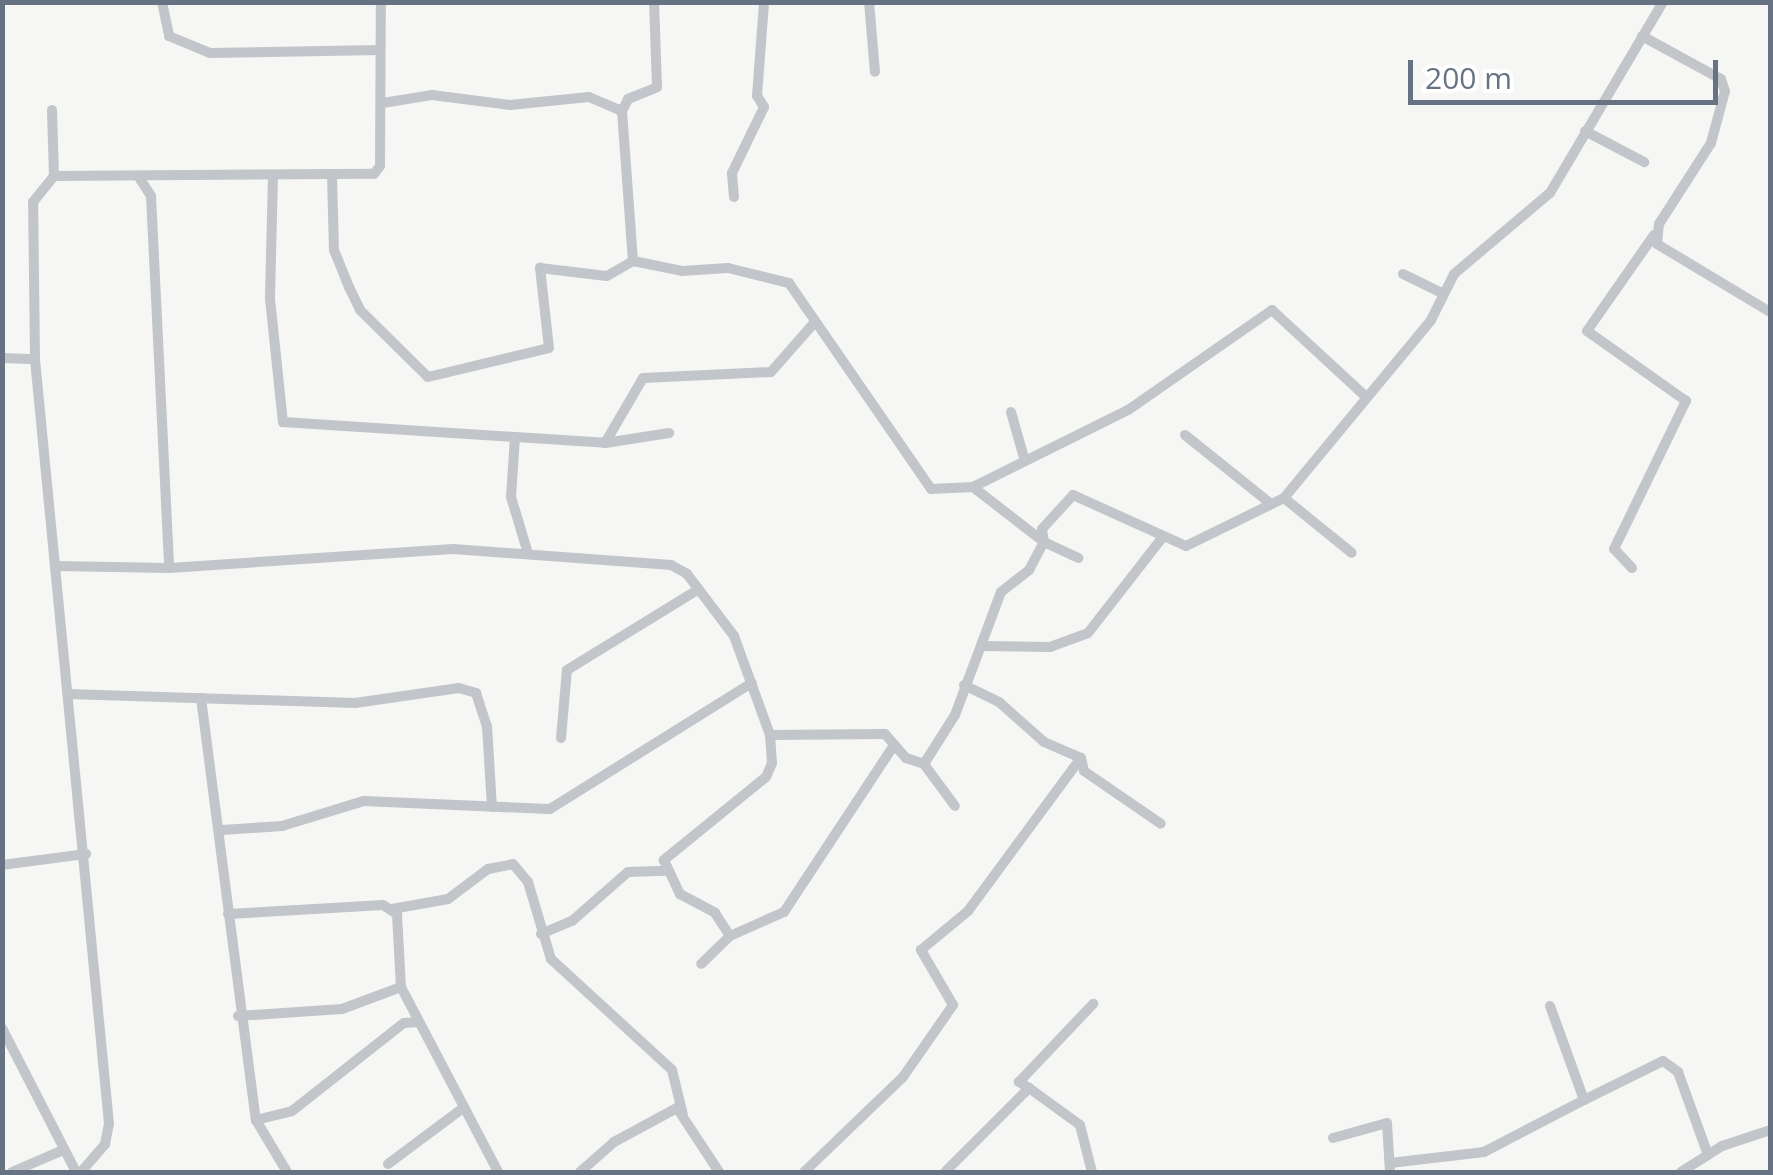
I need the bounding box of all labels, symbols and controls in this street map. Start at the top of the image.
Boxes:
scale bar [1413,40,1723,102]
text: 200 m [1425,57,1512,98]

